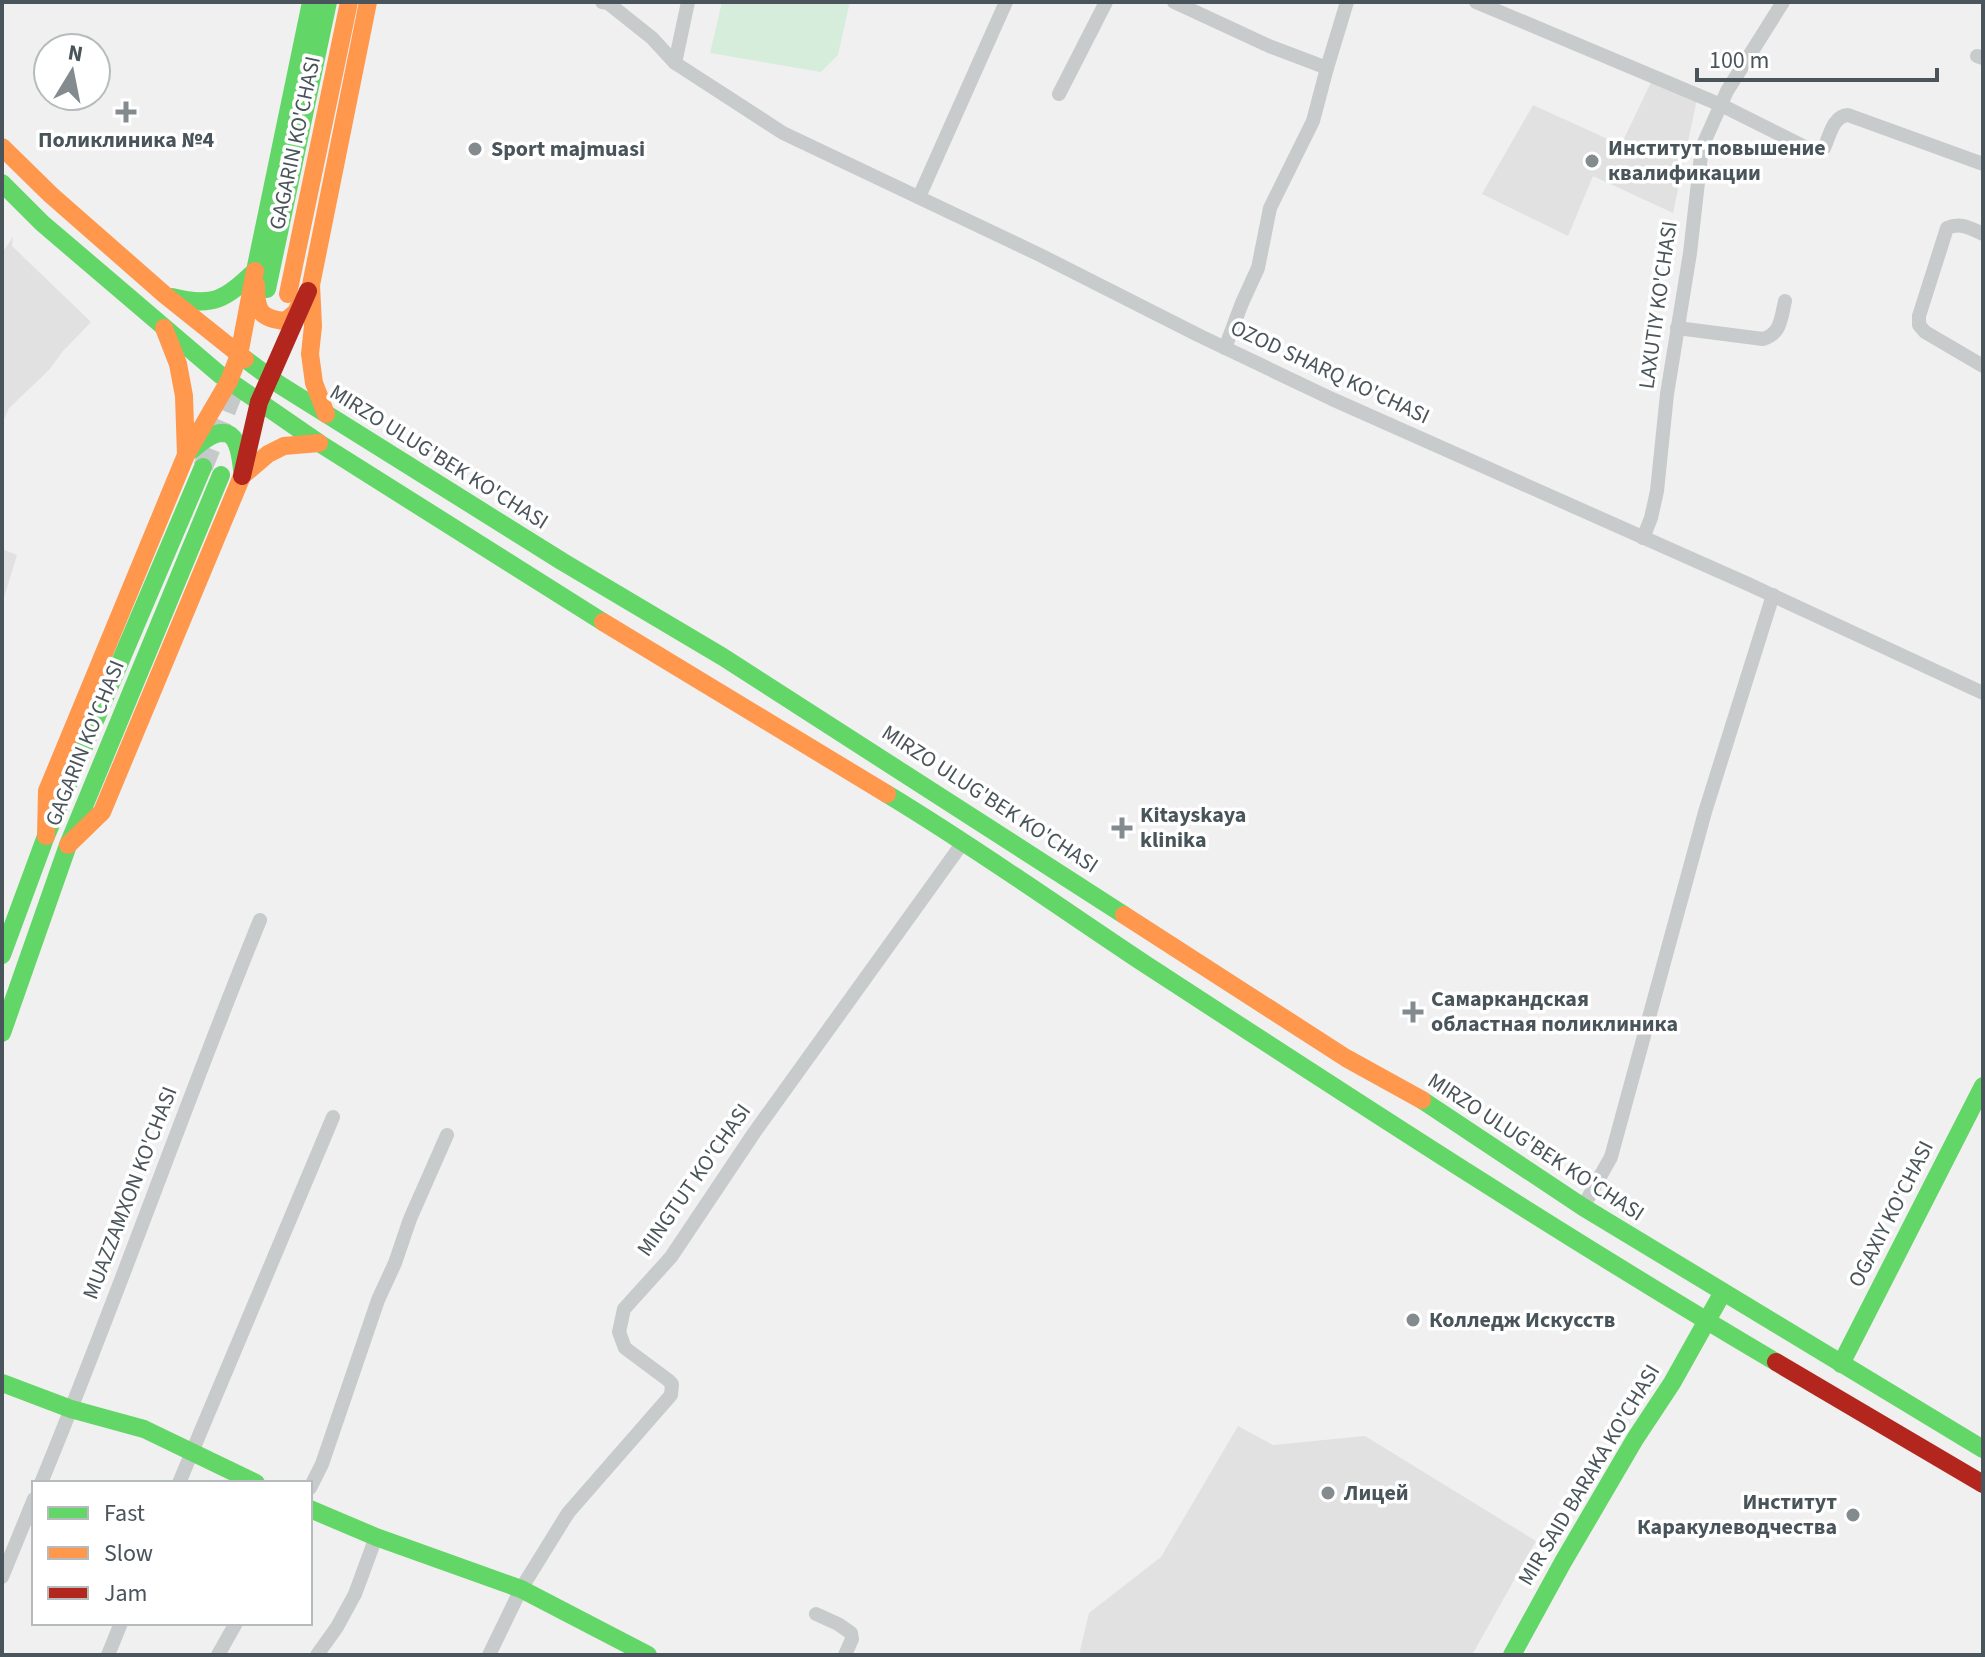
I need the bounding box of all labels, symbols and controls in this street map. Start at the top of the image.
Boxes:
north arrow [32,32,112,112]
scale bar [1697,32,1937,82]
text: N [65,36,85,70]
text: 100 m [1709,43,1769,78]
street label: GAGARIN KO'CHASI [261,53,329,233]
marker: Поликлиника №4 [115,101,137,123]
place label: Поликлиника №4 [38,124,214,156]
place label: Институт повышение квалификации [1608,132,1826,189]
place label: Sport majmuasi [491,133,645,165]
marker: Sport majmuasi [466,140,484,158]
marker: Институт повышение квалификации [1583,152,1601,170]
street label: LAXUTIY KO'CHASI [1630,219,1686,391]
street label: OZOD SHARQ KO'CHASI [1225,312,1435,432]
street label: MIRZO ULUG'BEK KO'CHASI [323,377,555,537]
street label: GAGARIN KO'CHASI [37,655,133,831]
street label: MIRZO ULUG'BEK KO'CHASI [875,717,1105,881]
place label: Kitayskaya klinika [1140,799,1246,856]
marker: Kitayskaya klinika [1111,817,1133,839]
place label: Самаркандская областная поликлиника [1431,983,1678,1040]
marker: Самаркандская областная поликлиника [1402,1001,1424,1023]
street label: MIRZO ULUG'BEK KO'CHASI [1421,1065,1651,1229]
street label: MUAZZAMXON KO'CHASI [75,1082,185,1304]
street label: MINGTUT KO'CHASI [629,1097,759,1263]
street label: OGAXIY KO'CHASI [1840,1135,1942,1293]
place label: Колледж Искусств [1429,1304,1615,1336]
marker: Колледж Искусств [1404,1311,1422,1329]
street label: MIR SAID BARAKA KO'CHASI [1510,1358,1668,1592]
place label: Лицей [1343,1477,1409,1509]
legend [32,1481,312,1625]
marker: Лицей [1319,1484,1337,1502]
place label: Институт Каракулеводчества [1637,1486,1837,1543]
text: Fast [104,1496,145,1531]
marker: Институт Каракулеводчества [1844,1506,1862,1524]
text: Slow [104,1536,153,1571]
text: Jam [104,1576,148,1611]

